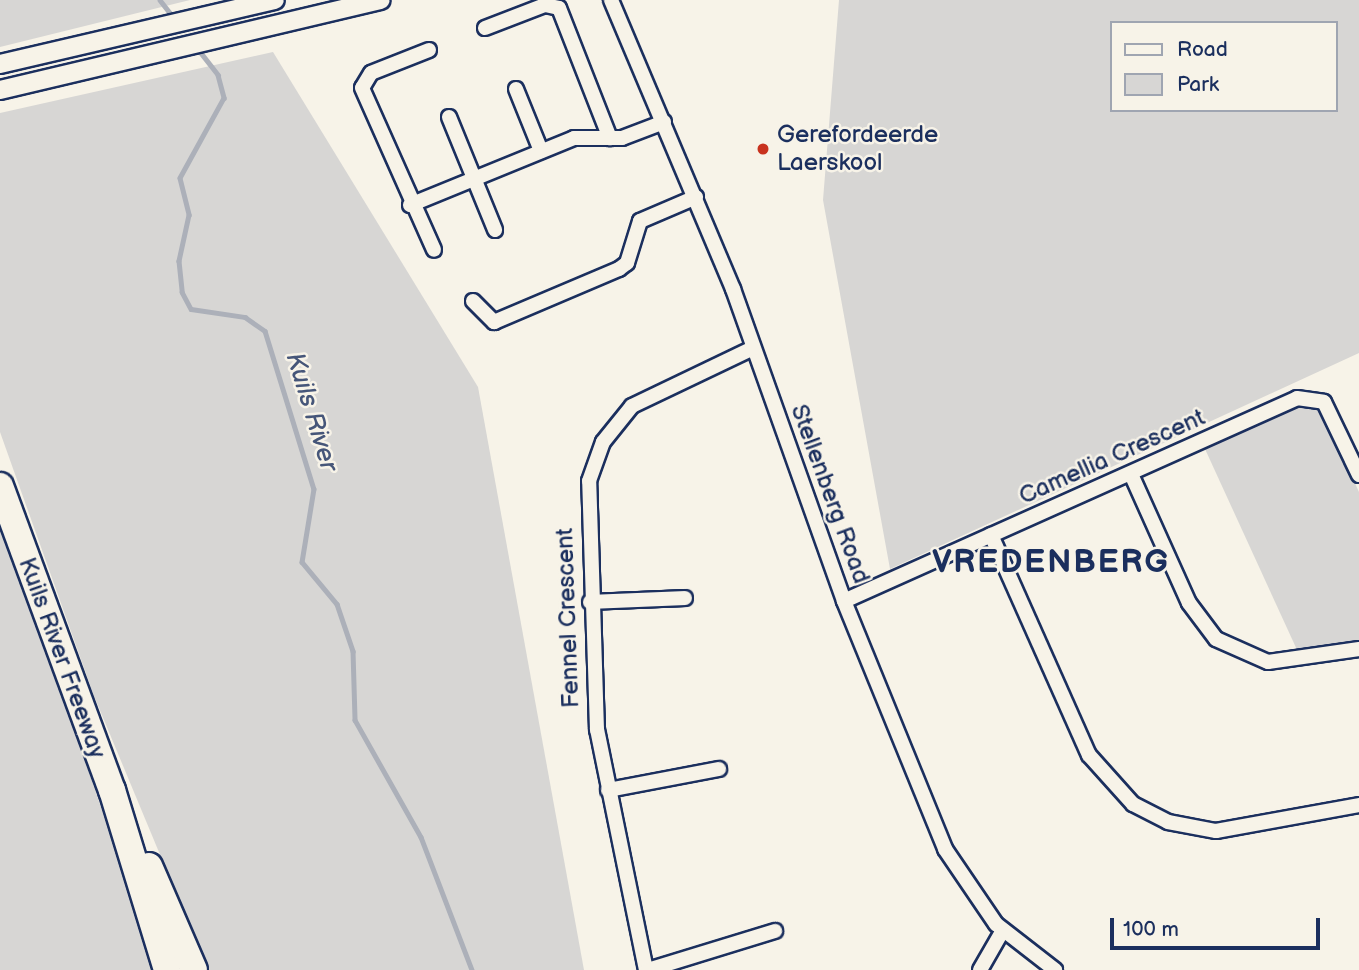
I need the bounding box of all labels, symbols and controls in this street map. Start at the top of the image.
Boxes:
legend [1110,21,1338,112]
text: Road [1177,37,1228,62]
text: Park [1177,72,1219,97]
place label: Gerefordeerde Laerskool [777,121,938,177]
marker: Gerefordeerde Laerskool [755,141,771,157]
water label: Kuils River [278,349,344,475]
street label: Stellenberg Road [784,401,876,587]
street label: Camellia Crescent [1015,403,1209,511]
street label: Fennel Crescent [550,527,586,709]
district label: VREDENBERG [933,544,1169,582]
street label: Kuils River Freeway [12,554,112,762]
scale bar [1114,904,1324,948]
text: 100 m [1123,917,1179,942]

